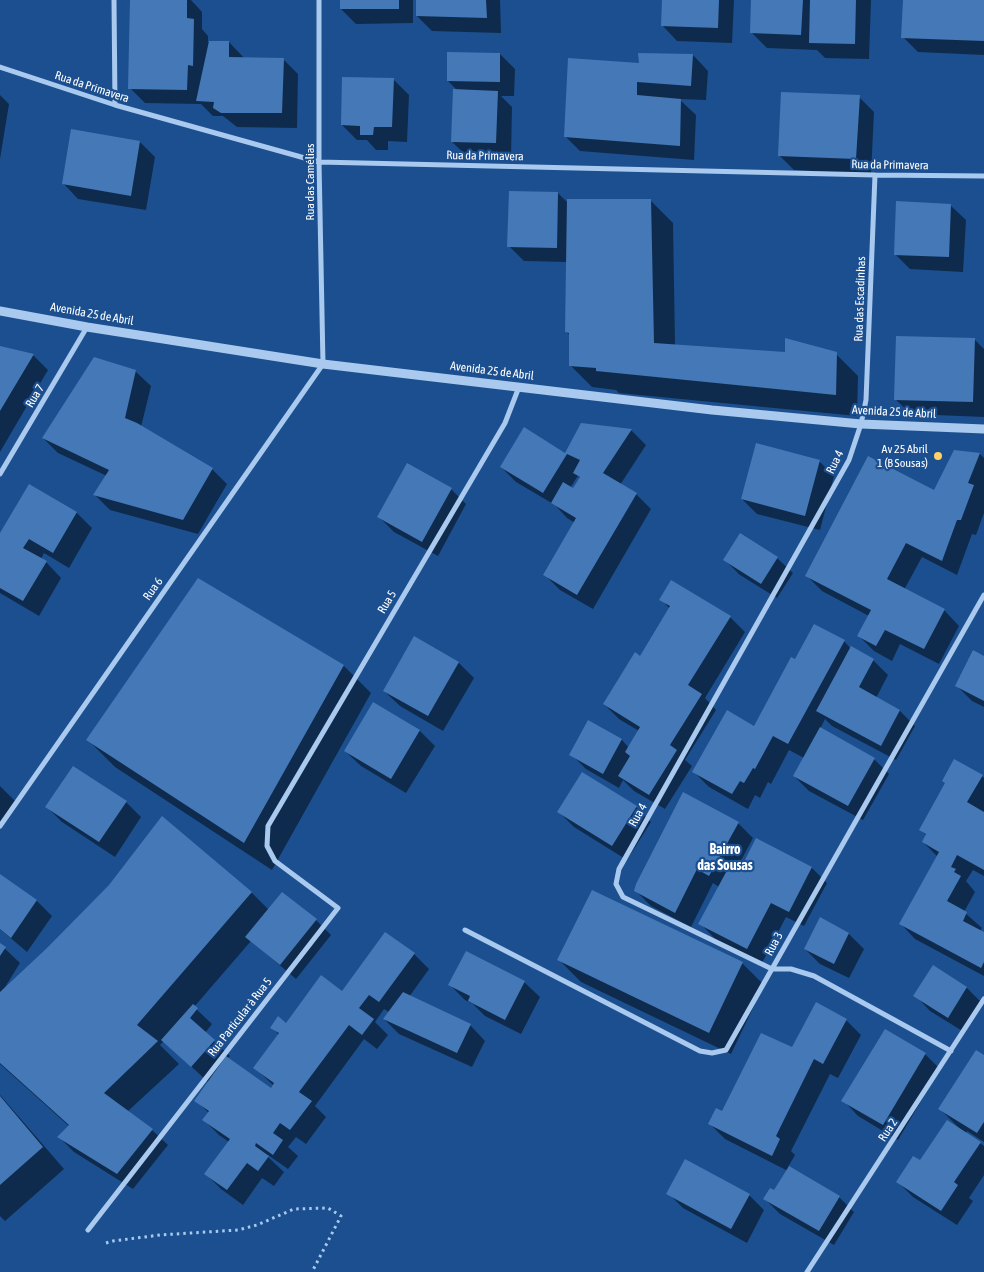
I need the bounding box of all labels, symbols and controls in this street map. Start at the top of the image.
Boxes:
street label: Rua da Primavera [53,68,131,106]
street label: Rua das Camélias [303,144,317,220]
street label: Rua da Primavera [446,148,524,164]
street label: Rua da Primavera [851,157,929,173]
street label: Rua das Escadinhas [851,256,869,342]
street label: Avenida 25 de Abril [49,300,135,328]
street label: Avenida 25 de Abril [449,359,535,383]
street label: Rua 7 [22,382,48,410]
street label: Avenida 25 de Abril [851,403,937,421]
place label: Av 25 Abril 1 (B Sousas) [877,442,928,470]
street label: Rua 4 [823,448,847,476]
marker: Av 25 Abril 1 (B Sousas) [932,450,944,462]
street label: Rua 6 [140,575,166,603]
street label: Rua 5 [374,588,400,616]
street label: Rua 4 [626,801,650,829]
district label: Bairro das Sousas [697,842,753,874]
street label: Rua 3 [762,930,786,958]
street label: Rua Particular à Rua 5 [205,975,275,1059]
street label: Rua 2 [875,1116,901,1144]

